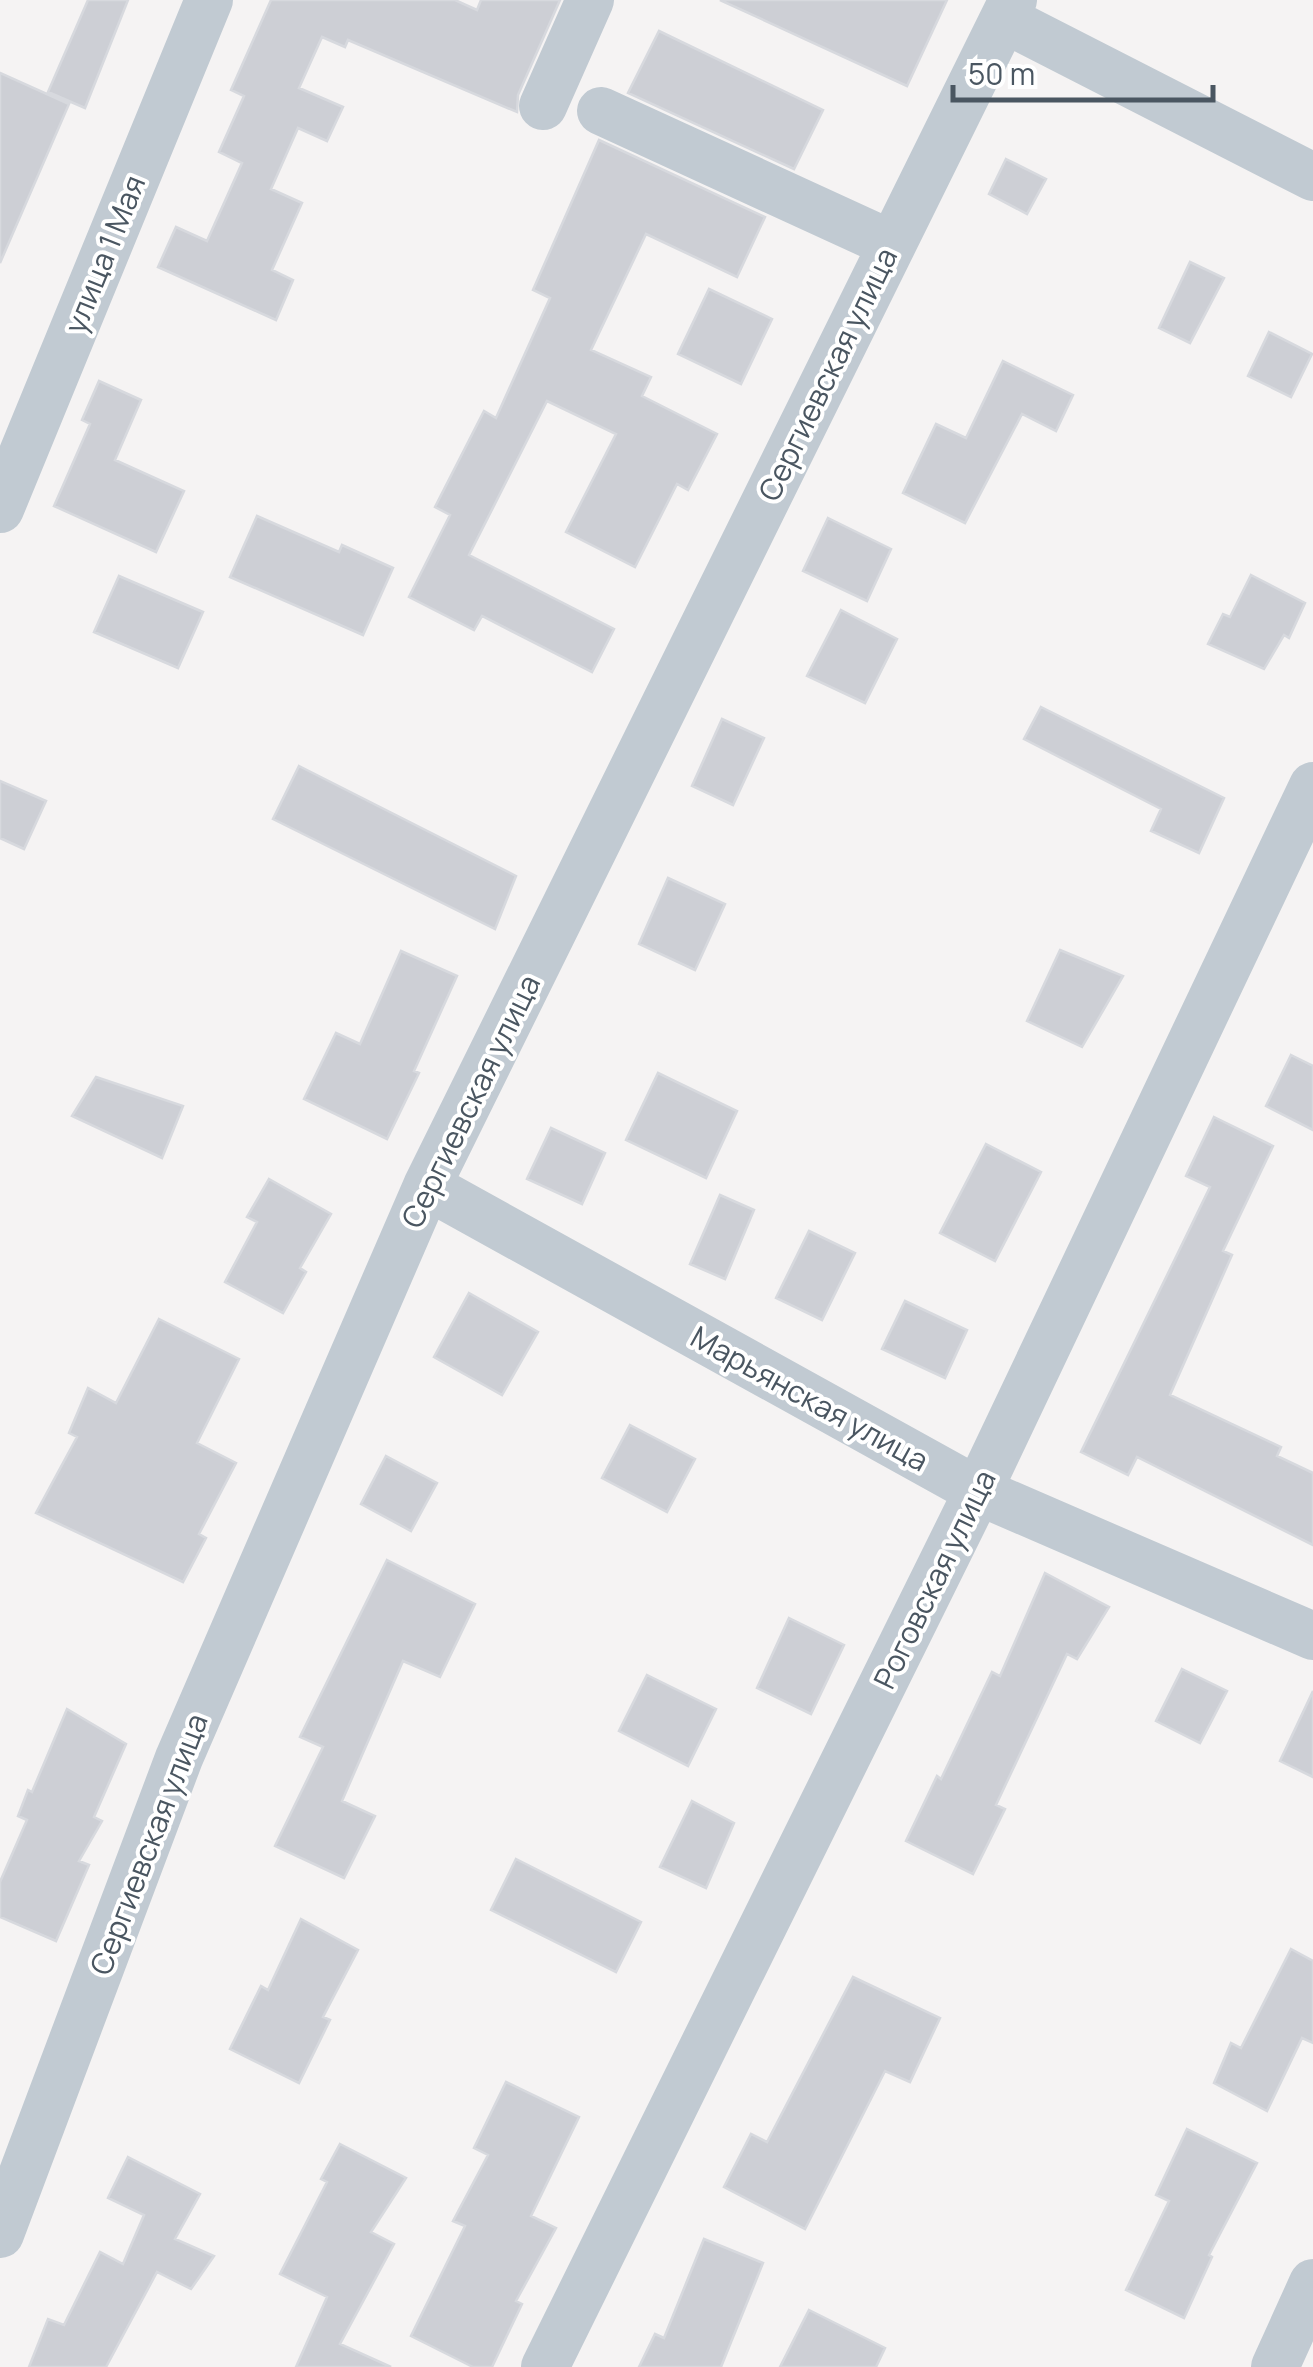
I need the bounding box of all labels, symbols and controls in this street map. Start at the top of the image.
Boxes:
scale bar [953,40,1213,102]
text: 50 m [968,53,1035,94]
street label: улица 1 Мая [54,169,154,339]
street label: Сергиевская улица [748,241,906,507]
street label: Сергиевская улица [391,968,549,1234]
street label: Марьянская улица [684,1316,936,1480]
street label: Роговская улица [863,1463,1005,1695]
street label: Сергиевская улица [79,1707,217,1981]

